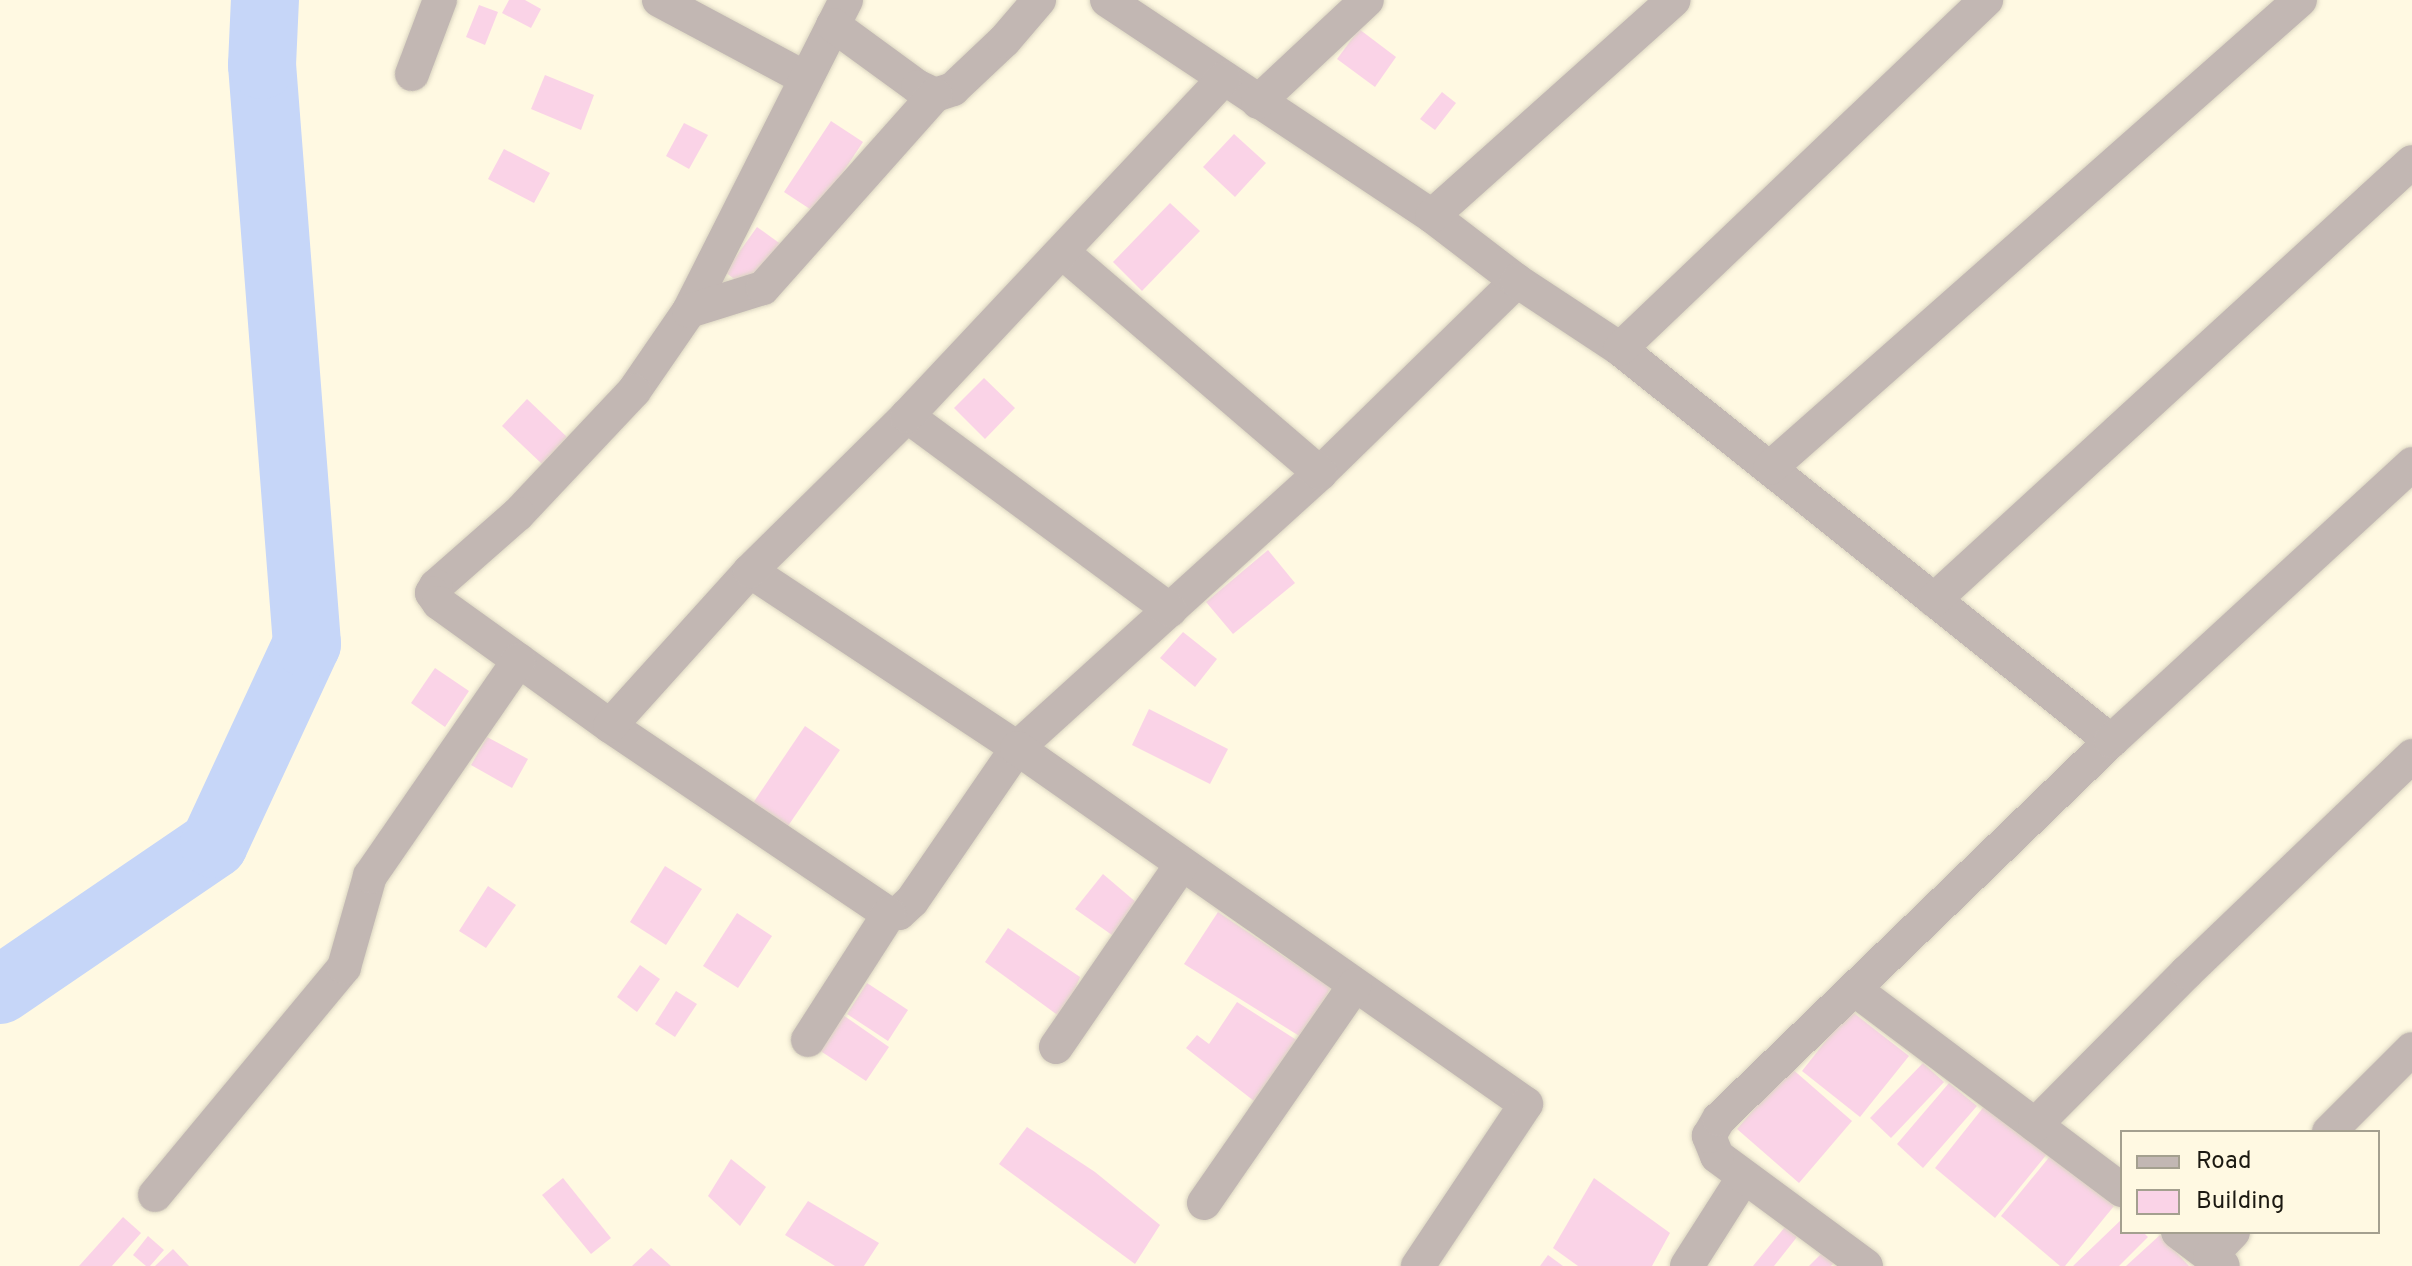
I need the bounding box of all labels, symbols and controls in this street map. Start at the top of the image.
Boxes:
legend [2120,1130,2380,1234]
text: Road [2196,1147,2252,1177]
text: Building [2196,1187,2285,1217]

